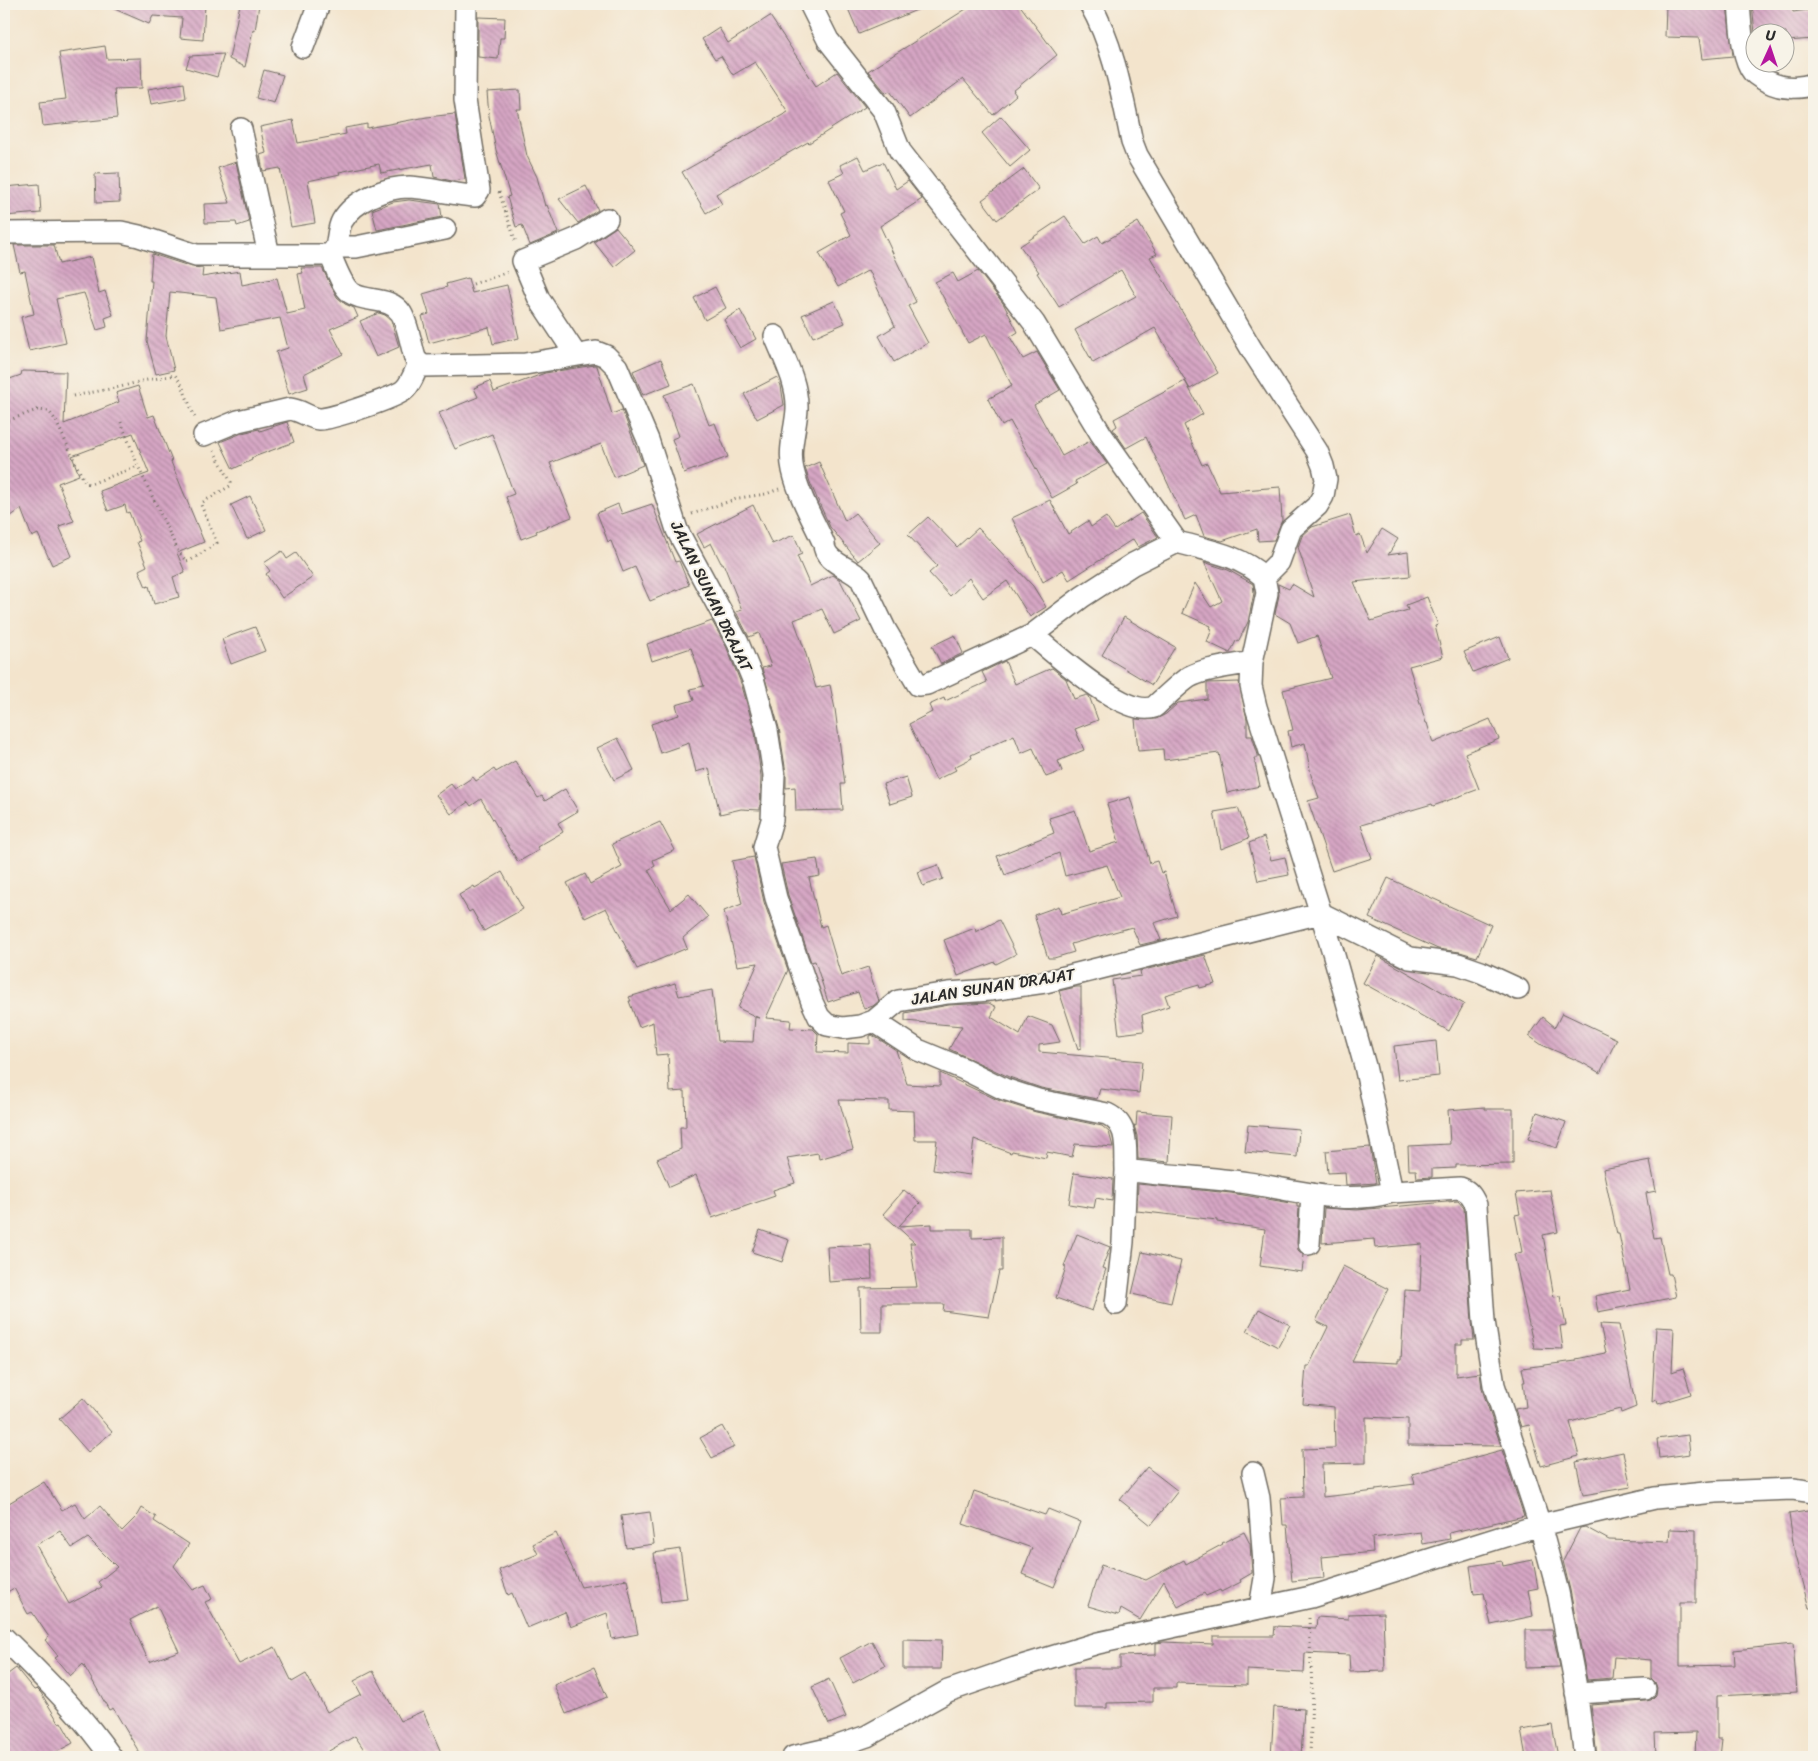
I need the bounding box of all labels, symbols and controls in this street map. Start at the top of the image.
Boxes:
north arrow [1746,22,1796,72]
text: U [1765,23,1777,48]
street label: JALAN SUNAN DRAJAT [662,515,761,678]
street label: JALAN SUNAN DRAJAT [908,959,1078,1014]

